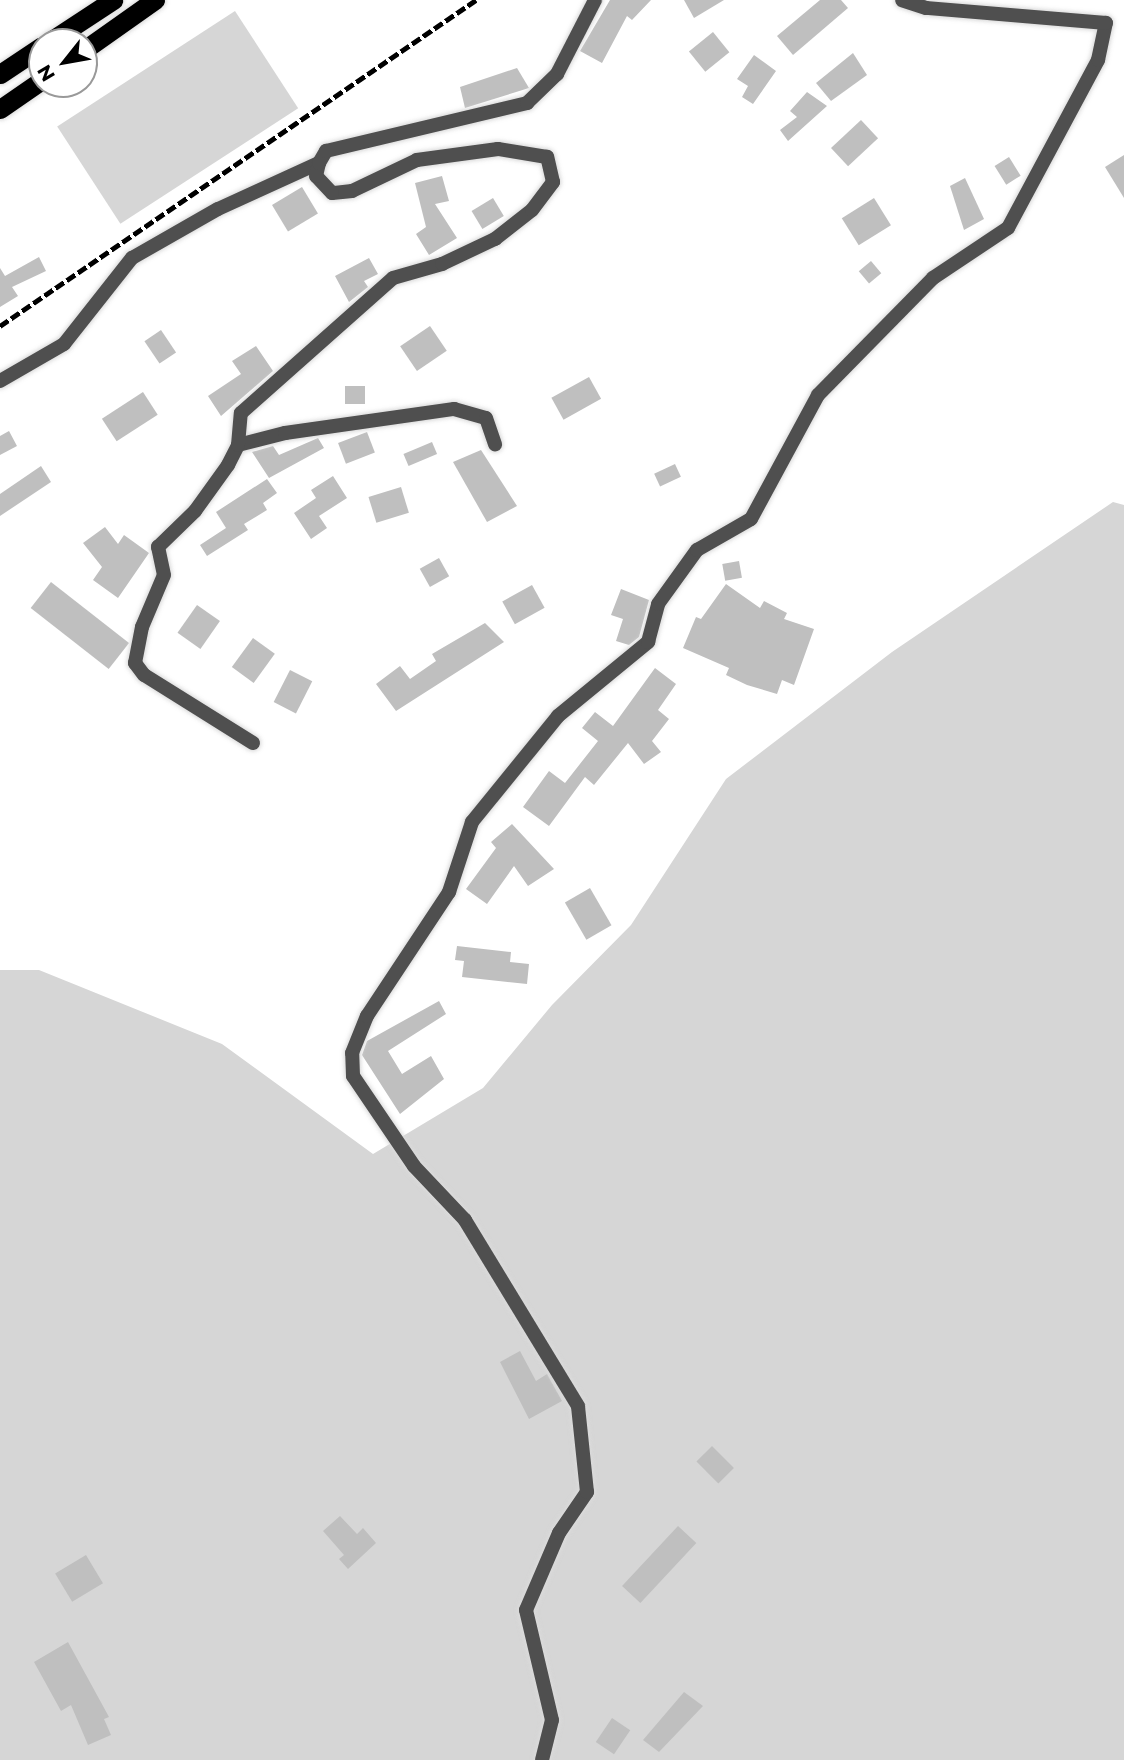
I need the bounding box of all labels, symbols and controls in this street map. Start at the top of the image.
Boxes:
north arrow [28,28,98,98]
text: N [32,61,60,86]

